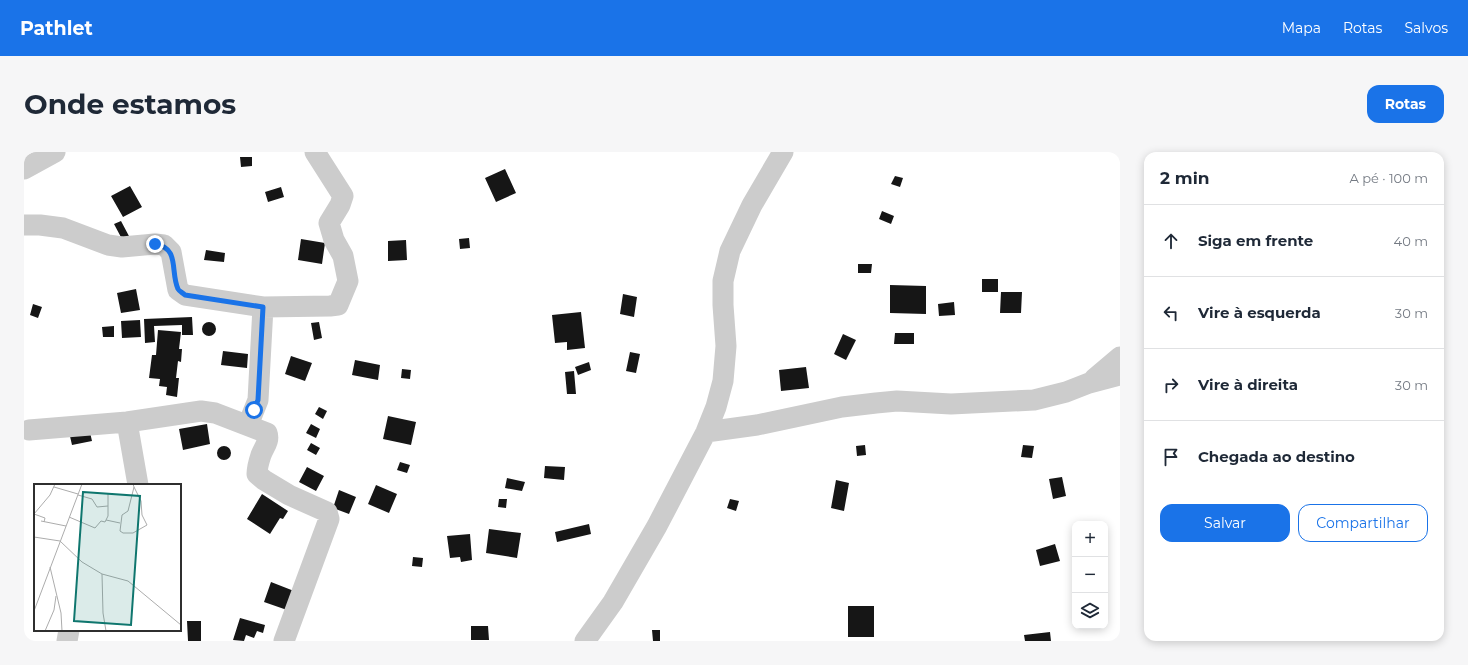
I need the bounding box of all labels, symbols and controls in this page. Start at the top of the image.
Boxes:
text: Pathlet [20,17,93,40]
text: Mapa [1282,19,1321,37]
text: Rotas [1343,19,1382,37]
text: Salvos [1404,19,1448,37]
button: Rotas [1367,85,1444,123]
text: Onde estamos [24,87,236,121]
text: 2 min [1160,168,1210,188]
text: A pé · 100 m [1349,170,1428,186]
icon: ahead [1160,230,1182,252]
text: Siga em frente [1198,231,1313,250]
text: 40 m [1394,233,1428,249]
route end [146,235,164,253]
icon: left [1160,302,1182,324]
text: Vire à esquerda [1198,303,1321,322]
text: 30 m [1395,305,1428,321]
icon: right [1160,374,1182,396]
text: Vire à direita [1198,375,1298,394]
text: 30 m [1395,377,1428,393]
route start [245,401,263,419]
icon: arrive [1160,446,1182,468]
text: Chegada ao destino [1198,447,1355,466]
inset map [34,484,181,631]
button: Salvar [1160,504,1290,542]
button: Compartilhar [1298,504,1428,542]
map controls [1072,521,1108,629]
button: + [1072,521,1108,557]
button: − [1072,557,1108,593]
button: layers [1072,593,1108,629]

